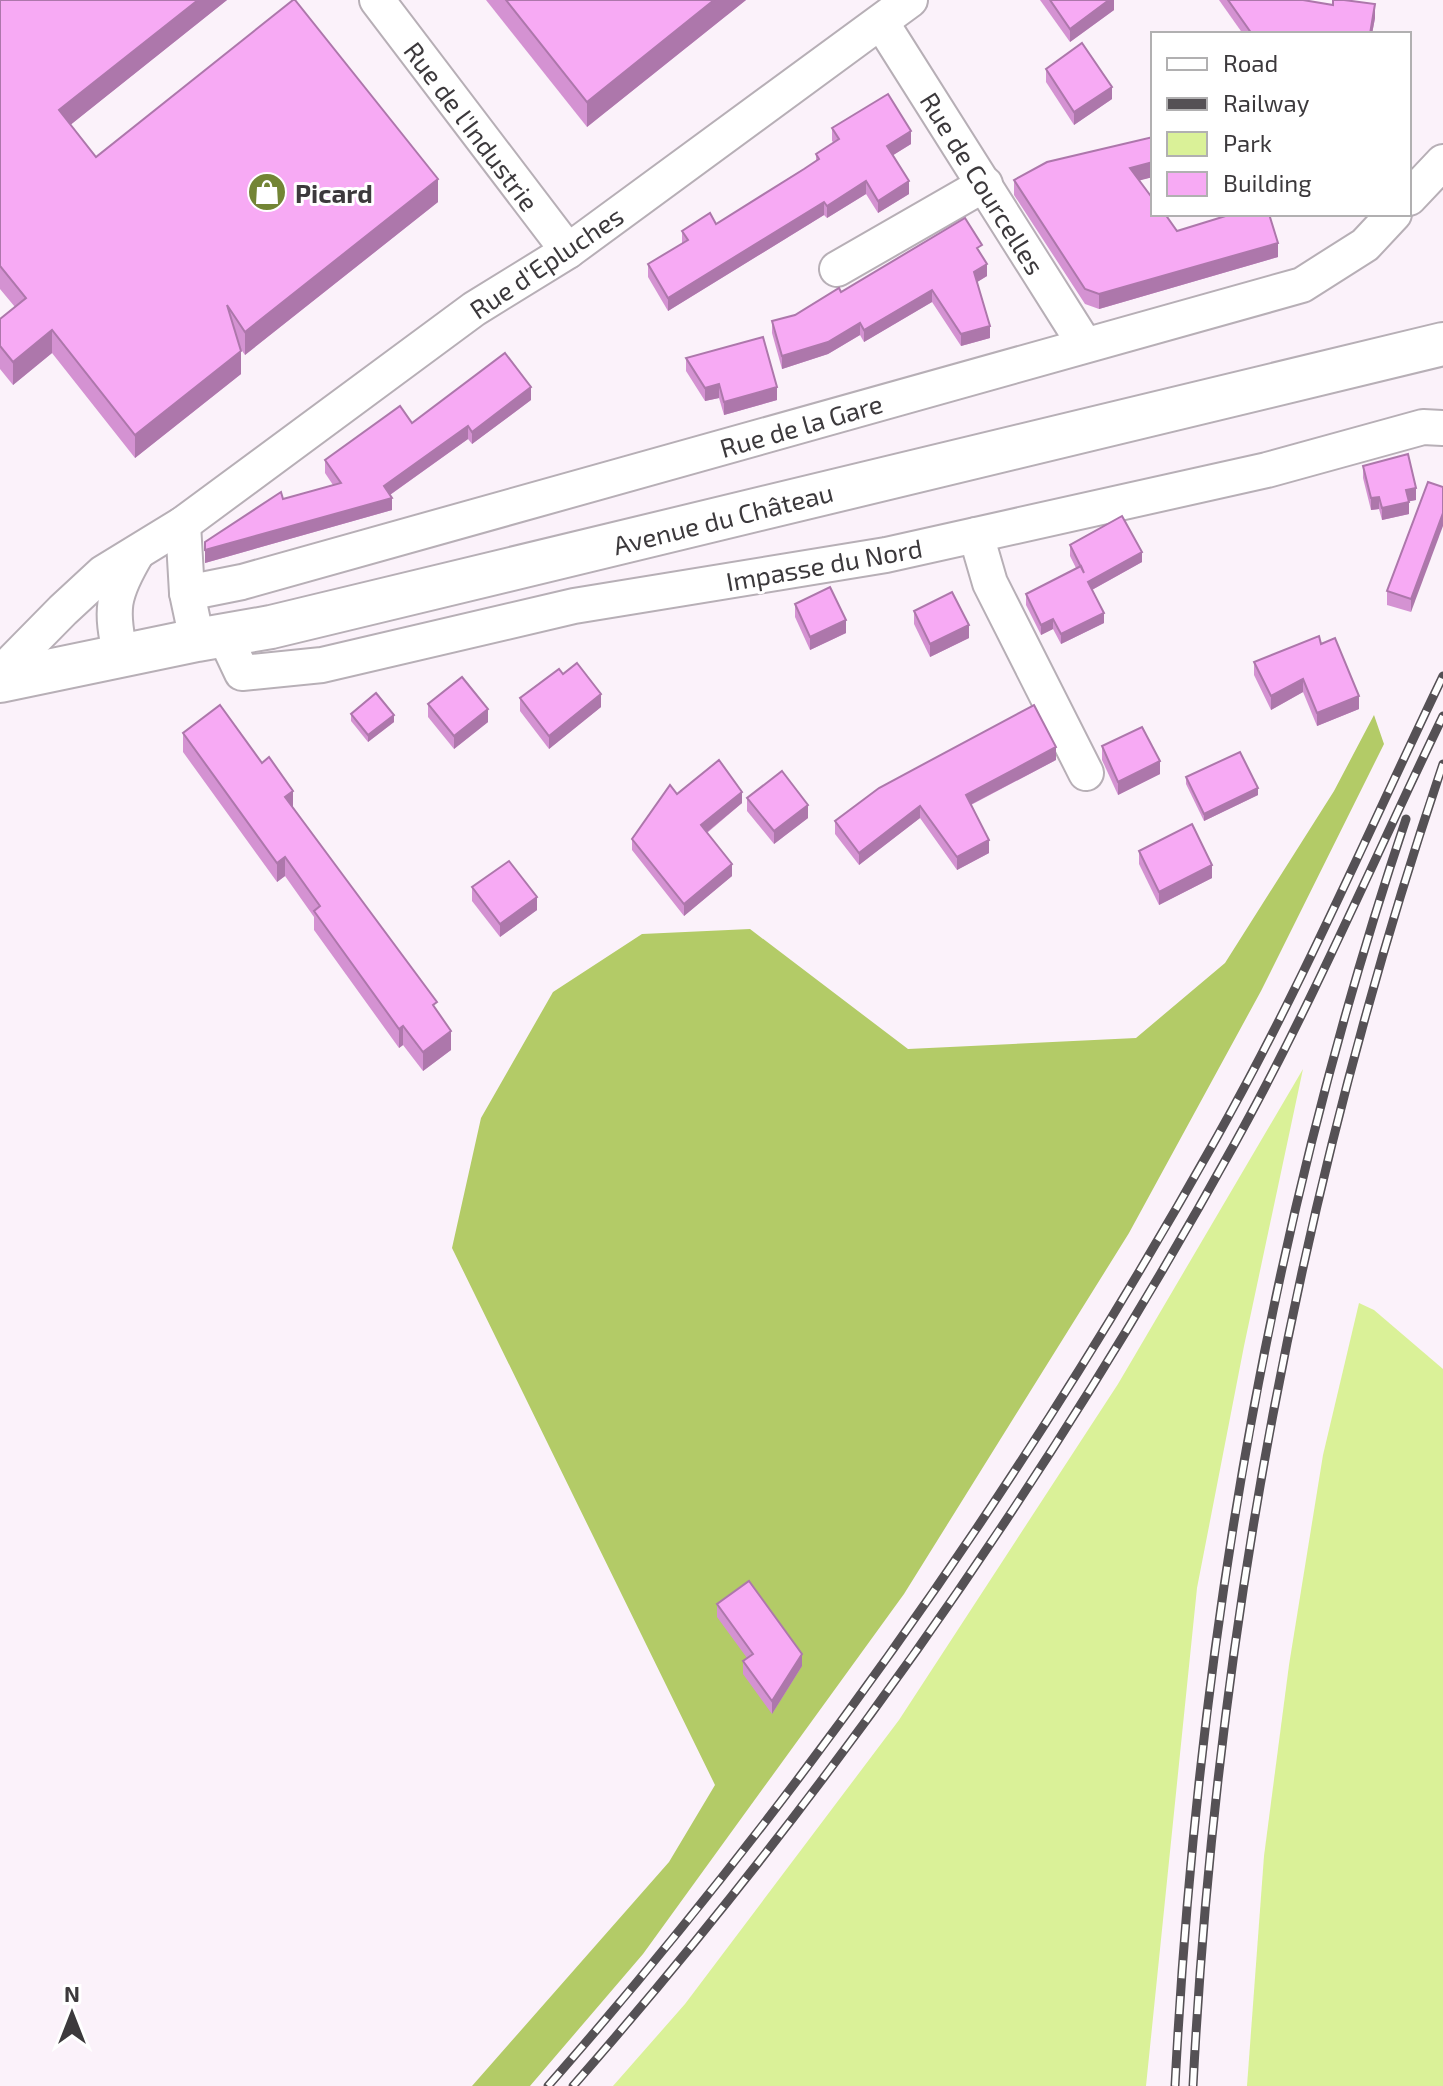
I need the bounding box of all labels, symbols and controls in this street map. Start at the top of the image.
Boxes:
legend [1151,32,1411,216]
street label: Rue de l'Industrie [398,35,546,217]
text: Road [1223,48,1278,77]
street label: Rue de Courcelles [915,86,1051,280]
text: Railway [1223,88,1310,117]
text: Park [1223,128,1272,157]
text: Building [1223,168,1312,197]
shop icon: Picard [246,171,288,213]
place label: Picard [295,177,373,208]
street label: Rue d'Epluches [463,199,629,325]
street label: Rue de la Gare [716,387,886,463]
street label: Avenue du Château [610,476,836,560]
street label: Impasse du Nord [723,531,925,597]
north arrow [32,1974,112,2054]
text: N [64,1980,80,2006]

